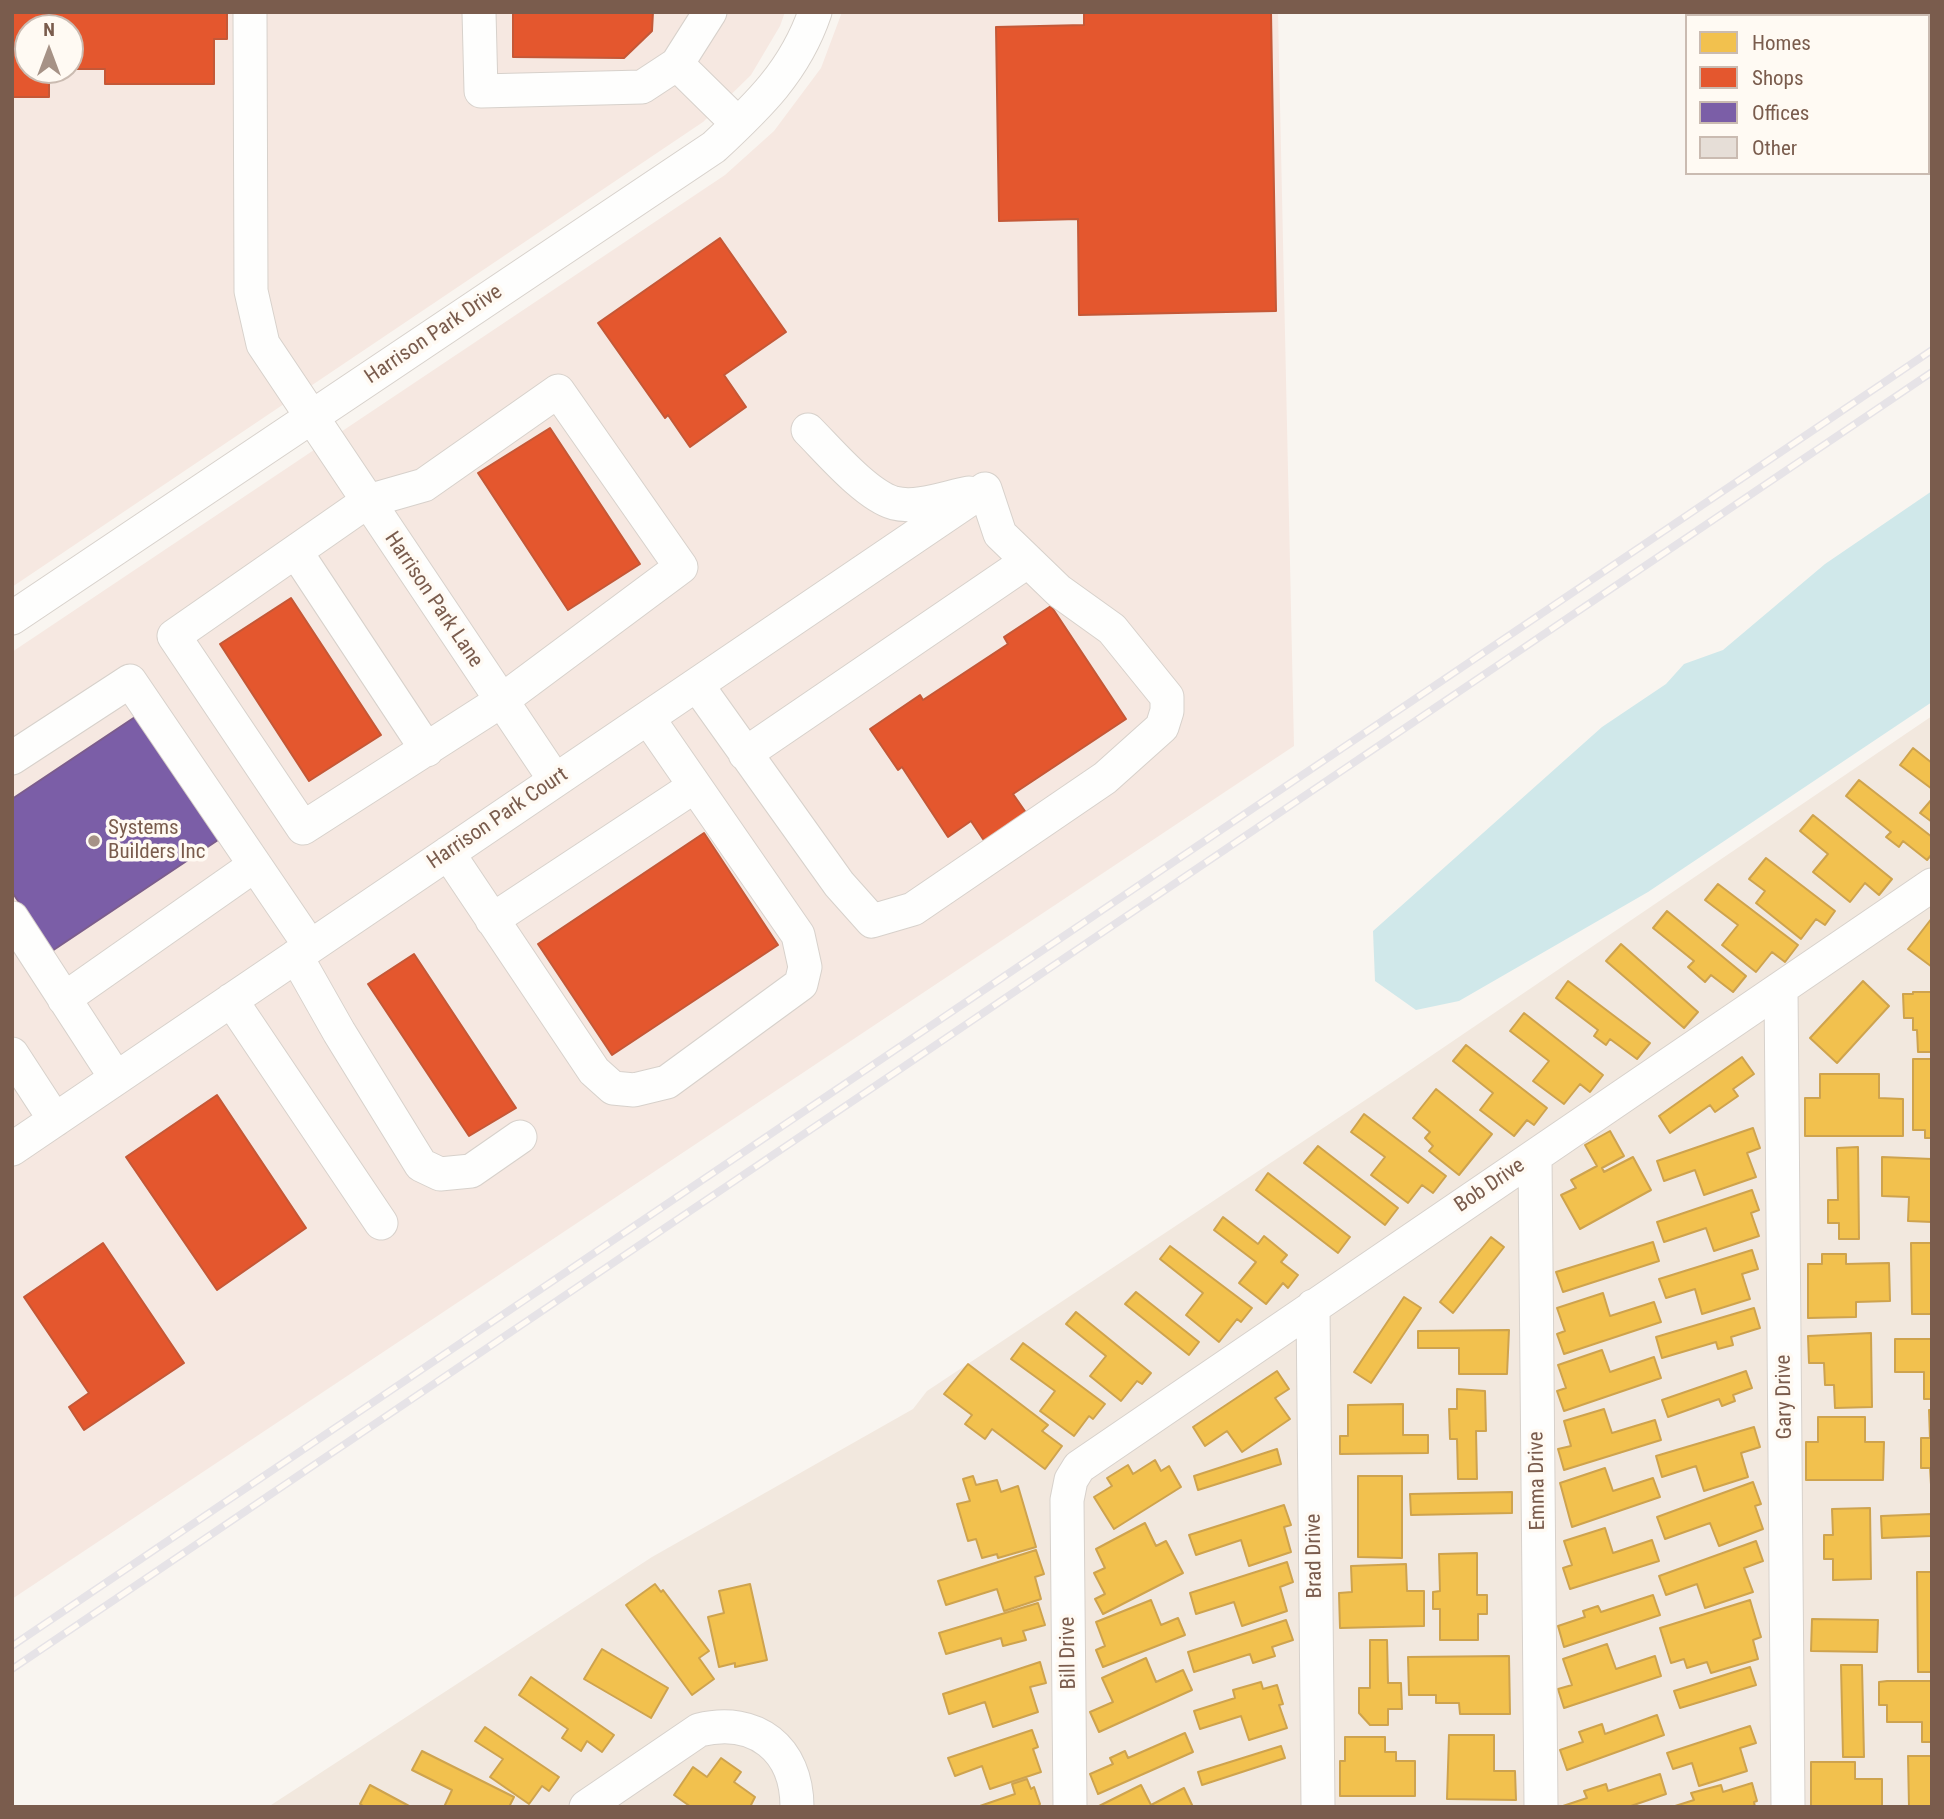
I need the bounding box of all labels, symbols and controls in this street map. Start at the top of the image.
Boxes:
north arrow [14,14,84,84]
legend [1685,14,1930,175]
text: N [43,18,55,41]
text: Homes [1752,31,1811,55]
text: Shops [1752,66,1804,90]
text: Offices [1752,101,1809,125]
text: Other [1752,136,1797,160]
street label: Harrison Park Drive [361,280,507,390]
street label: Harrison Park Lane [378,527,488,673]
street label: Harrison Park Court [423,763,573,875]
place label: Systems Builders Inc [108,816,205,866]
marker: Systems Builders Inc [86,833,102,849]
street label: Bob Drive [1450,1153,1530,1219]
street label: Gary Drive [1772,1355,1798,1439]
street label: Emma Drive [1525,1431,1551,1531]
street label: Brad Drive [1302,1513,1328,1599]
street label: Bill Drive [1056,1616,1082,1690]

